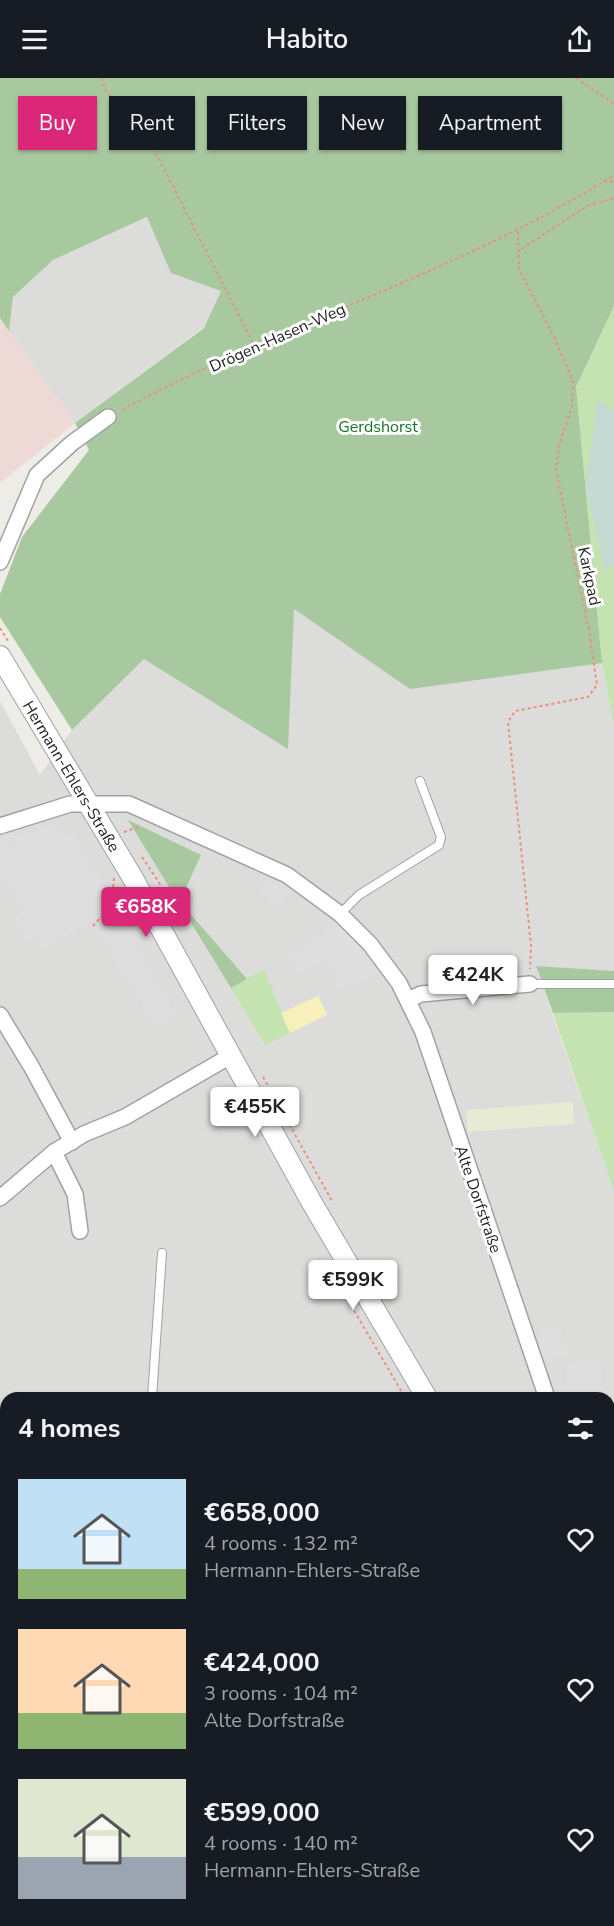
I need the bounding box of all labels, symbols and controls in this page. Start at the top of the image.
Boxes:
text: Habito [266,21,348,58]
icon: menu [18,23,51,56]
icon: share [563,23,596,56]
chip: Buy [18,96,97,150]
chip: Rent [109,96,195,150]
chip: Filters [207,96,307,150]
chip: New [319,96,406,150]
chip: Apartment [418,96,562,150]
street label: Drögen-Hasen-Weg [206,298,349,378]
park label: Gerdshorst [338,416,418,438]
street label: Karkpad [572,545,606,608]
street label: Hermann-Ehlers-Straße [17,697,125,857]
pin: €658K [104,887,188,938]
text: €658K [115,893,177,920]
pin: €424K [431,955,515,1006]
text: €424K [442,961,504,988]
pin: €455K [213,1087,297,1138]
text: €455K [224,1093,286,1120]
street label: Alte Dorfstraße [449,1143,507,1256]
pin: €599K [311,1260,395,1311]
text: €599K [322,1266,384,1293]
text: 4 homes [18,1411,120,1446]
icon: filters [564,1412,597,1445]
text: €658,000 [204,1495,320,1530]
icon: home [66,1503,138,1575]
icon: heart [564,1523,597,1556]
text: 4 rooms · 132 m² [204,1530,358,1557]
text: Hermann-Ehlers-Straße [204,1557,420,1584]
text: €424,000 [204,1645,320,1680]
icon: home [66,1653,138,1725]
icon: heart [564,1673,597,1706]
text: 3 rooms · 104 m² [204,1680,358,1707]
text: Alte Dorfstraße [204,1707,344,1734]
text: €599,000 [204,1795,320,1830]
icon: home [66,1803,138,1875]
icon: heart [564,1823,597,1856]
text: 4 rooms · 140 m² [204,1830,358,1857]
text: Hermann-Ehlers-Straße [204,1857,420,1884]

